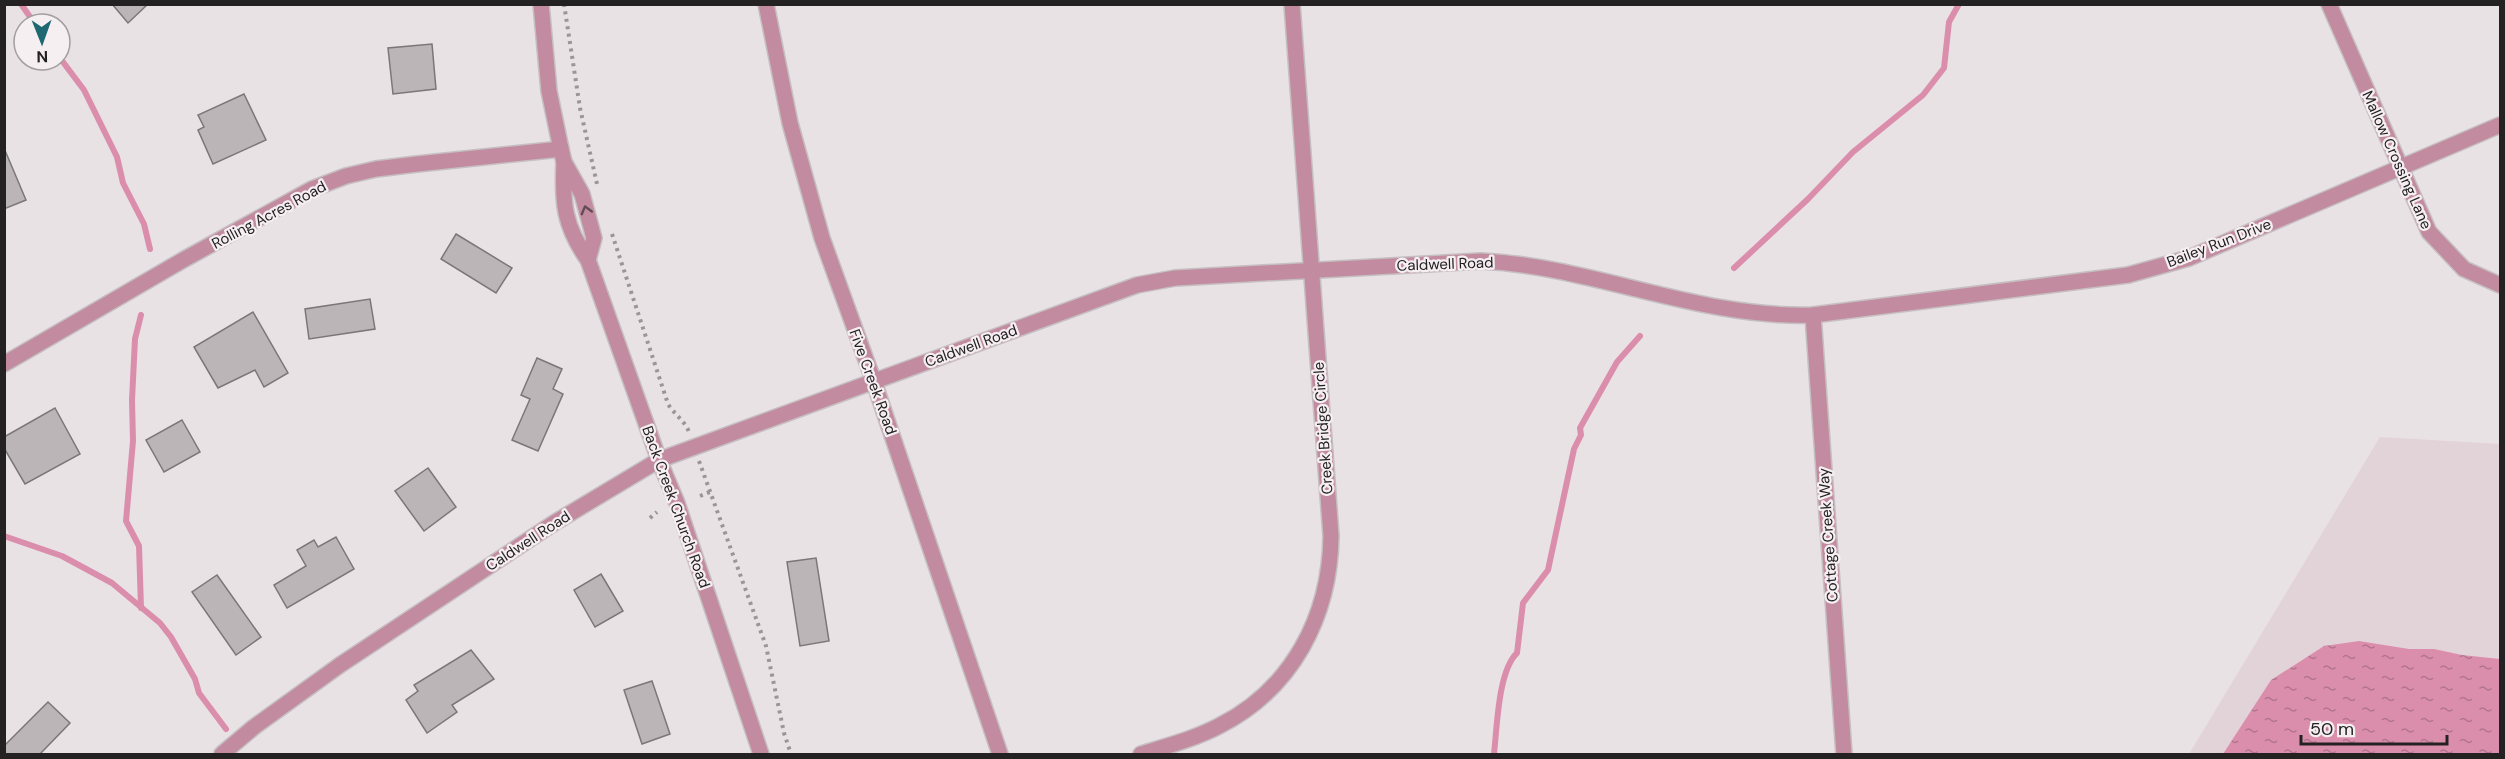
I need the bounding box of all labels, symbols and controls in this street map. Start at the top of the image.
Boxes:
north arrow [12,12,72,72]
text: N [36,46,48,67]
street label: Mallow Crossing Lane [2358,88,2436,232]
street label: Rolling Acres Road [208,176,330,254]
one-way arrow [581,205,594,215]
street label: Bailey Run Drive [2164,214,2274,272]
street label: Caldwell Road [1396,252,1494,276]
street label: Caldwell Road [922,320,1020,372]
street label: Five Creek Road [845,326,901,438]
street label: Creek Bridge Circle [1308,361,1338,495]
street label: Back Creek Church Road [637,423,715,591]
street label: Cottage Creek Way [1813,467,1843,603]
street label: Caldwell Road [482,506,574,576]
scale bar [2301,708,2446,746]
text: 50 m [2310,717,2354,741]

